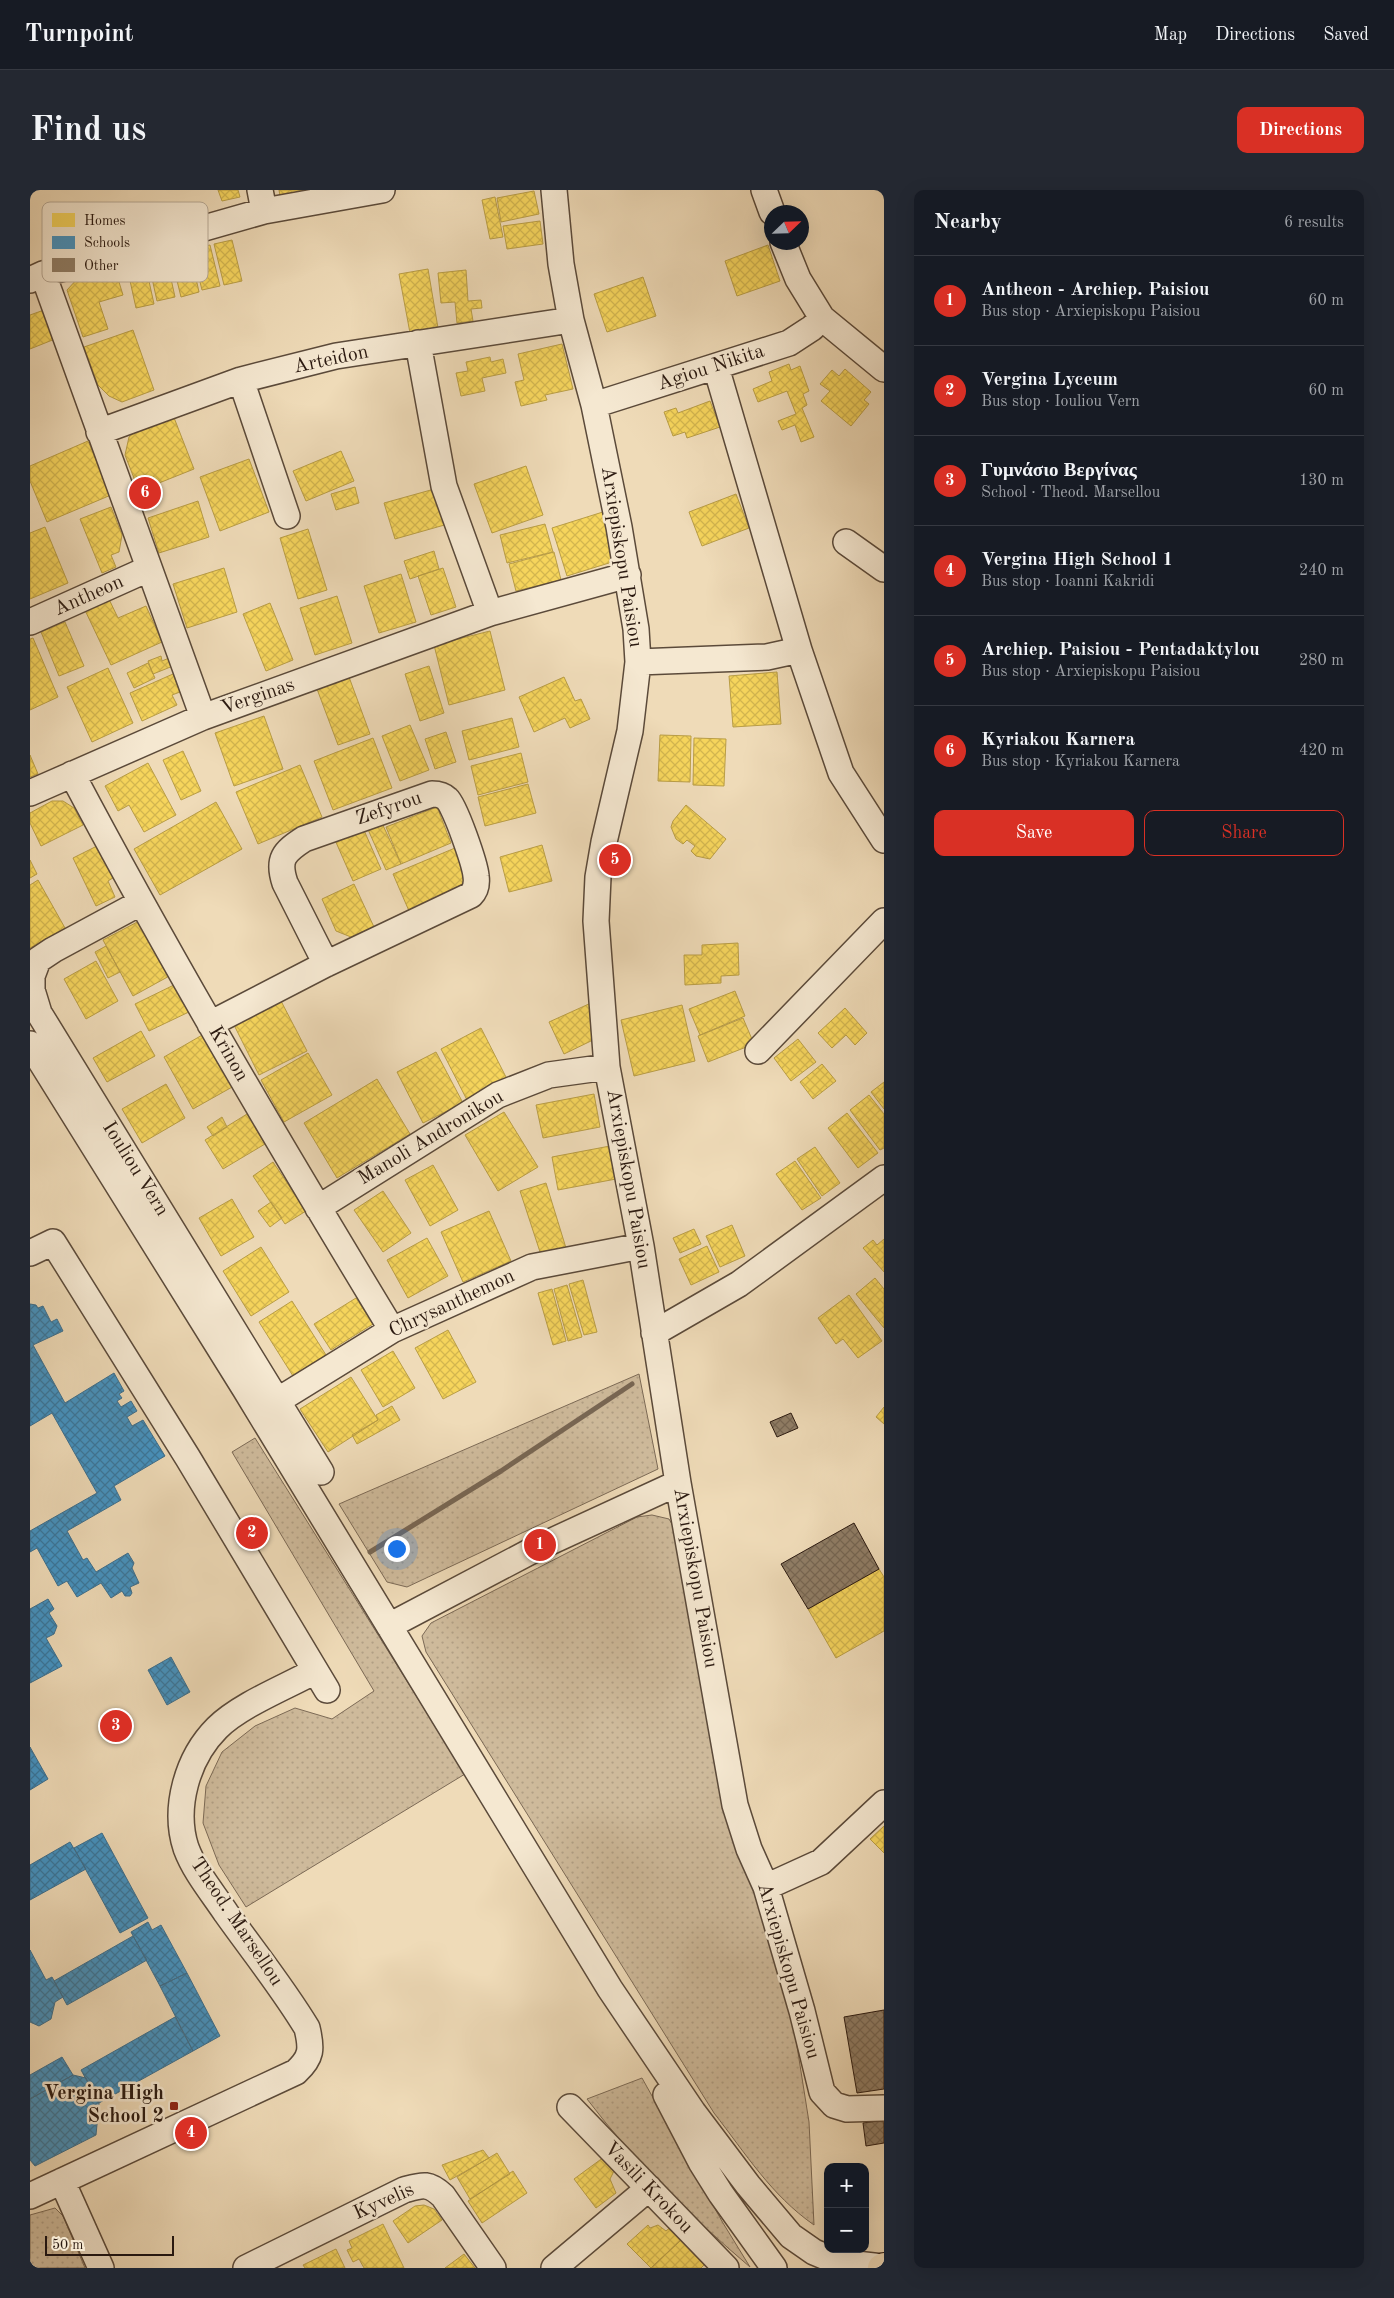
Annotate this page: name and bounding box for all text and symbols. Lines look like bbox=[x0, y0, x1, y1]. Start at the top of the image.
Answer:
text: Turnpoint bbox=[25, 23, 133, 47]
text: Map bbox=[1154, 26, 1187, 44]
text: Directions bbox=[1215, 26, 1295, 44]
text: Saved bbox=[1323, 26, 1369, 44]
button: Directions bbox=[1237, 107, 1364, 153]
text: Find us bbox=[30, 113, 146, 148]
legend bbox=[42, 202, 208, 282]
north arrow bbox=[764, 205, 809, 250]
text: Nearby bbox=[934, 212, 1002, 233]
text: Homes bbox=[84, 214, 126, 228]
text: 6 results bbox=[1284, 215, 1344, 231]
text: Schools bbox=[84, 236, 130, 250]
text: Other bbox=[84, 259, 119, 273]
text: Antheon - Archiep. Paisiou bbox=[981, 281, 1210, 300]
text: 1 bbox=[945, 293, 955, 309]
text: 60 m bbox=[1308, 293, 1344, 309]
text: Bus stop · Arxiepiskopu Paisiou bbox=[981, 304, 1200, 320]
street label: Agiou Nikita bbox=[655, 341, 767, 395]
street label: Arteidon bbox=[292, 342, 371, 378]
text: Vergina Lyceum bbox=[981, 371, 1118, 390]
text: 2 bbox=[945, 383, 955, 399]
text: 60 m bbox=[1308, 383, 1344, 399]
text: Bus stop · Iouliou Vern bbox=[981, 394, 1140, 410]
text: Γυμνάσιο Βεργίνας bbox=[981, 462, 1137, 481]
street label: Arxiepiskopu Paisiou bbox=[597, 465, 645, 649]
text: 3 bbox=[945, 473, 955, 489]
text: 130 m bbox=[1299, 473, 1344, 489]
pin: 6 bbox=[129, 474, 161, 512]
text: School · Theod. Marsellou bbox=[981, 485, 1160, 501]
text: Vergina High School 1 bbox=[981, 551, 1173, 570]
text: 4 bbox=[945, 563, 955, 579]
text: 240 m bbox=[1299, 563, 1344, 579]
street label: Antheon bbox=[51, 572, 127, 620]
text: Bus stop · Ioanni Kakridi bbox=[981, 574, 1154, 590]
text: Archiep. Paisiou - Pentadaktylou bbox=[981, 641, 1260, 660]
text: 5 bbox=[945, 653, 955, 669]
text: 280 m bbox=[1299, 653, 1344, 669]
text: Bus stop · Arxiepiskopu Paisiou bbox=[981, 664, 1200, 680]
street label: Verginas bbox=[219, 675, 297, 719]
text: Kyriakou Karnera bbox=[981, 731, 1135, 750]
text: 6 bbox=[945, 743, 955, 759]
text: 420 m bbox=[1299, 743, 1344, 759]
text: Bus stop · Kyriakou Karnera bbox=[981, 754, 1180, 770]
street label: Zefyrou bbox=[353, 788, 425, 830]
button: Save bbox=[934, 810, 1134, 856]
button: Share bbox=[1144, 810, 1344, 856]
pin: 5 bbox=[599, 841, 631, 879]
street label: Krinon bbox=[204, 1023, 252, 1085]
street label: Manoli Andronikou bbox=[355, 1087, 507, 1189]
street label: Arxiepiskopu Paisiou bbox=[602, 1087, 654, 1271]
street label: Iouliou Vern bbox=[98, 1118, 172, 1220]
street label: Chrysanthemon bbox=[386, 1266, 518, 1342]
street label: Arxiepiskopu Paisiou bbox=[669, 1486, 721, 1670]
pin: 2 bbox=[236, 1514, 268, 1552]
pin: 1 bbox=[524, 1526, 556, 1564]
your location bbox=[384, 1536, 410, 1562]
pin: 3 bbox=[100, 1707, 132, 1745]
street label: Theod. Marsellou bbox=[186, 1854, 286, 1990]
street label: Arxiepiskopu Paisiou bbox=[753, 1880, 823, 2062]
place label: Vergina High School 2 bbox=[44, 2084, 164, 2127]
marker: Vergina High School 2 bbox=[168, 2100, 180, 2112]
pin: 4 bbox=[175, 2114, 207, 2152]
street label: Vasili Krokou bbox=[600, 2138, 697, 2238]
map controls bbox=[824, 2163, 869, 2253]
button: + bbox=[824, 2163, 869, 2208]
street label: Kyvelis bbox=[351, 2180, 417, 2224]
button: − bbox=[824, 2208, 869, 2253]
scale bar bbox=[45, 2233, 174, 2256]
text: 50 m bbox=[52, 2238, 83, 2252]

